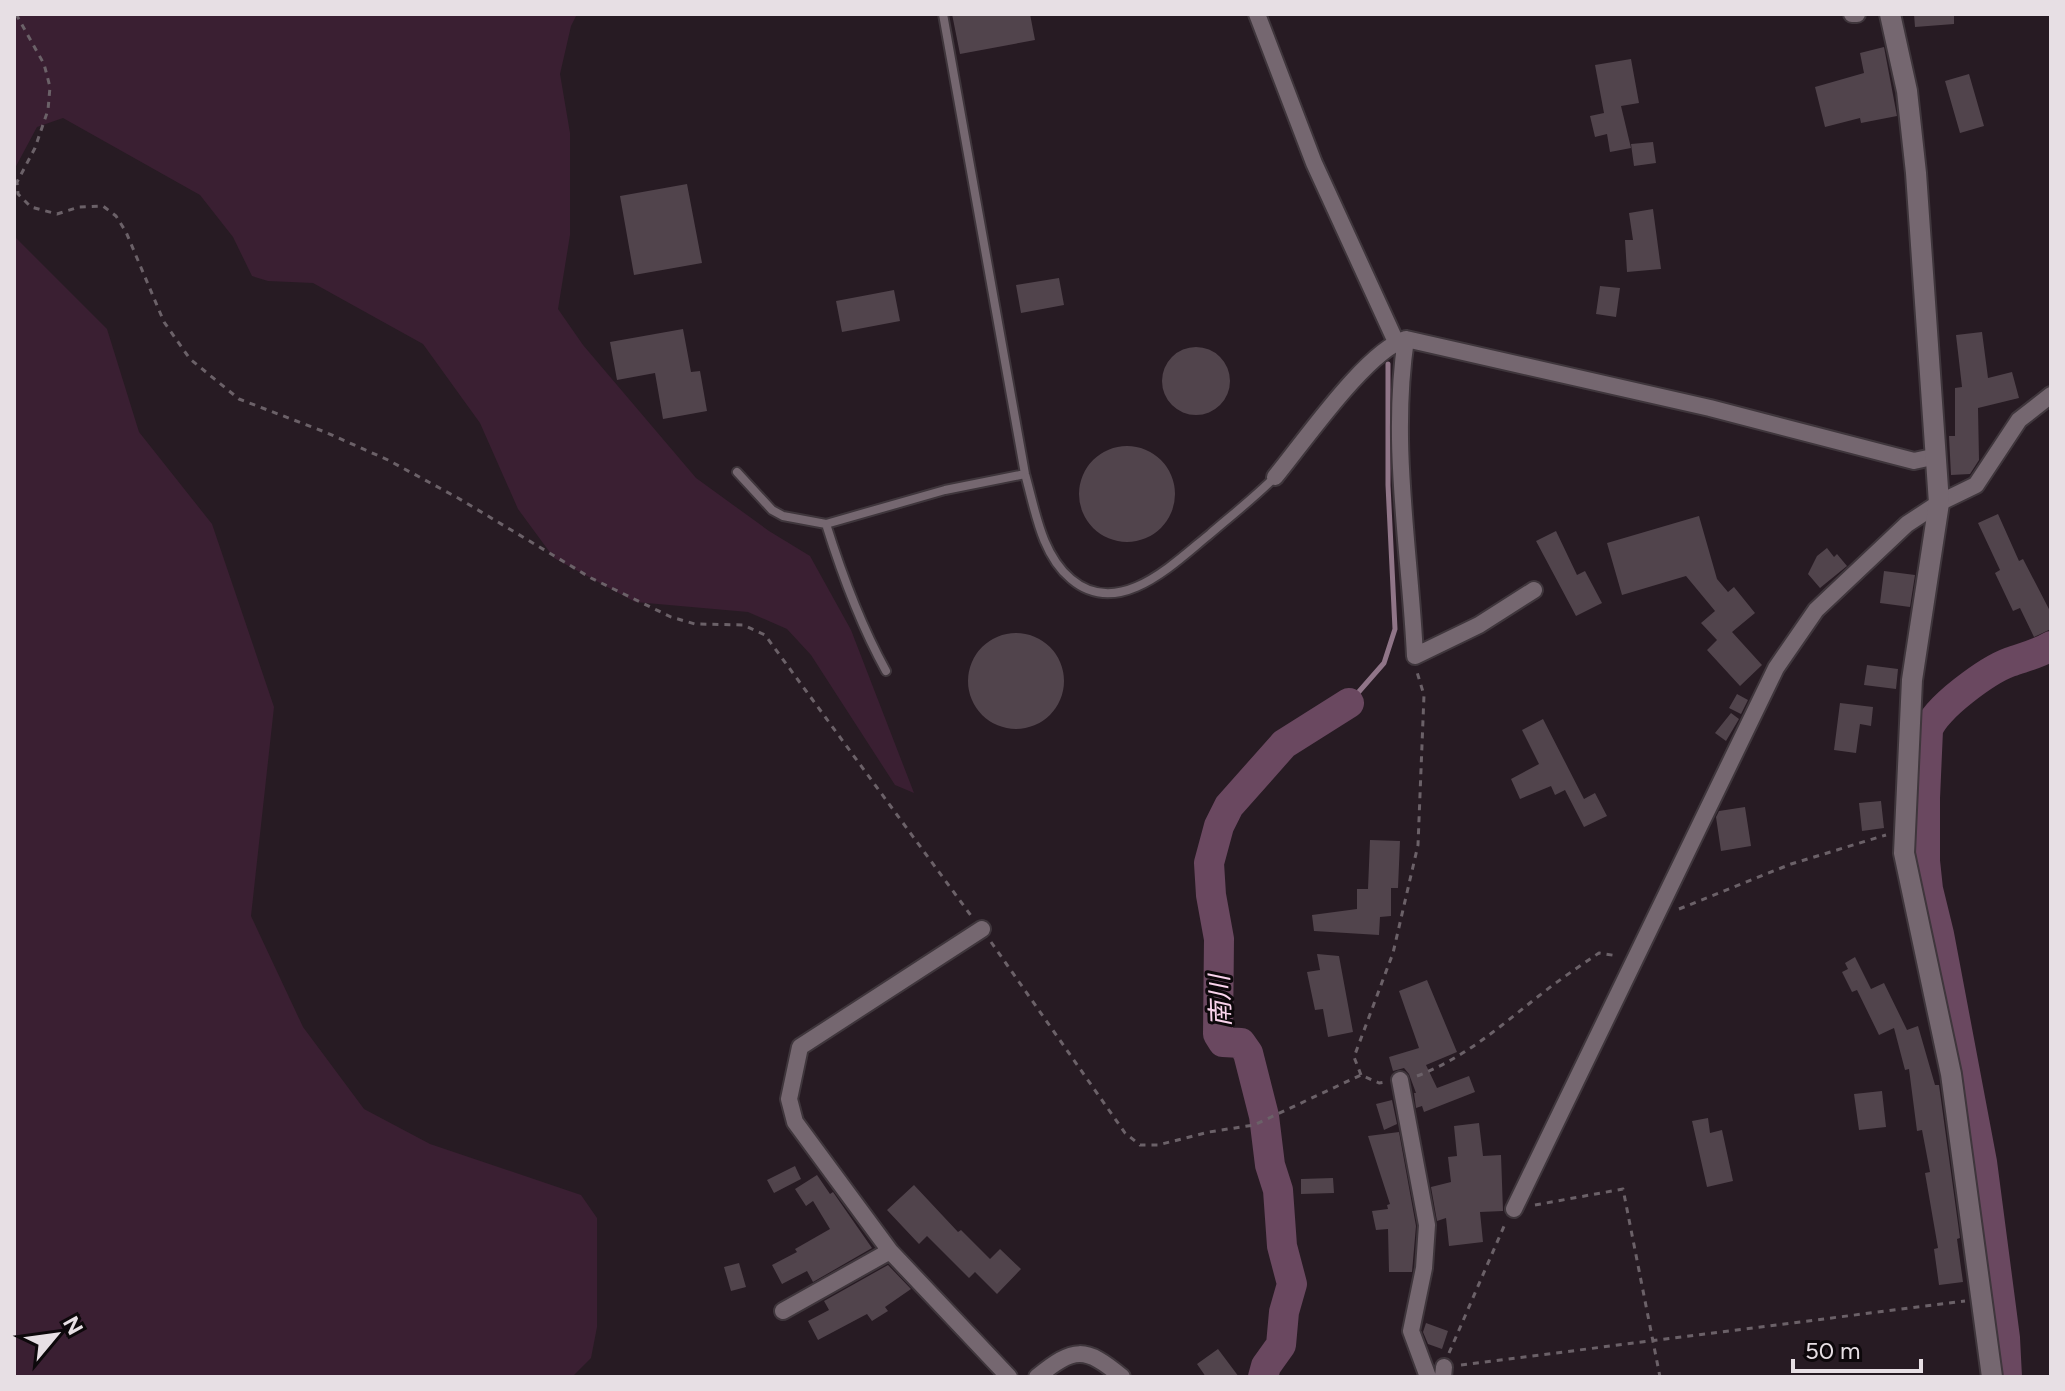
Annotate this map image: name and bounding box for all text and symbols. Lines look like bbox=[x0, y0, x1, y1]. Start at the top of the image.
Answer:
water label: 南川 bbox=[1203, 971, 1237, 1028]
north arrow bbox=[16, 1295, 96, 1375]
text: N bbox=[57, 1312, 89, 1340]
scale bar bbox=[1793, 1323, 1921, 1373]
text: 50 m bbox=[1805, 1336, 1861, 1365]

